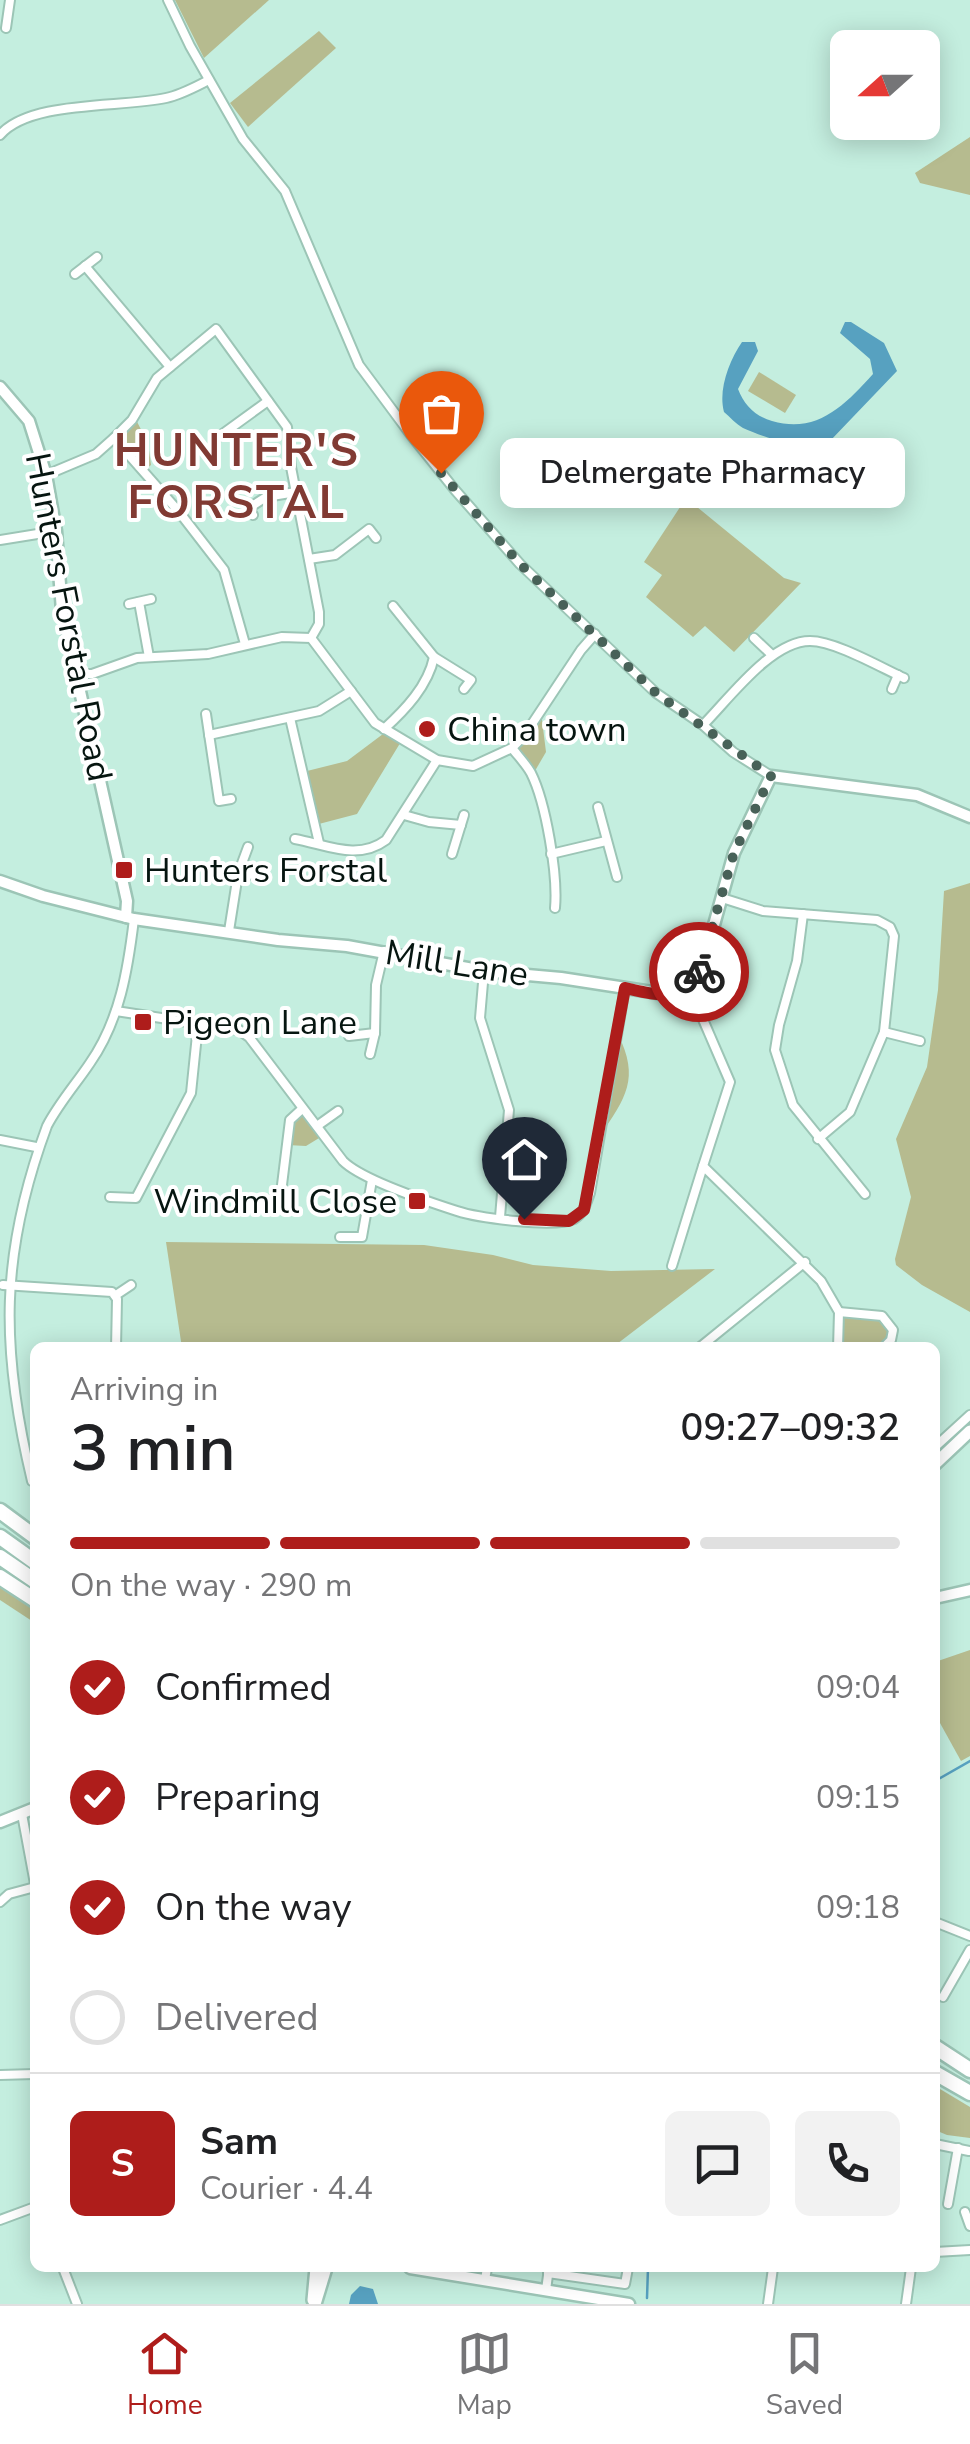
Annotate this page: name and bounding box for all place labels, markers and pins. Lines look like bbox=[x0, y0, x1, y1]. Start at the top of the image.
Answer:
pin bbox=[399, 371, 484, 474]
callout: Delmergate Pharmacy bbox=[501, 438, 906, 508]
place label: China town bbox=[447, 706, 627, 753]
marker: China town bbox=[416, 718, 438, 740]
place label: Hunters Forstal bbox=[144, 847, 388, 894]
marker: Hunters Forstal bbox=[113, 859, 135, 881]
place label: Pigeon Lane bbox=[163, 999, 357, 1046]
marker: Pigeon Lane bbox=[132, 1011, 154, 1033]
pin bbox=[482, 1117, 567, 1220]
place label: Windmill Close bbox=[154, 1178, 397, 1225]
marker: Windmill Close bbox=[406, 1190, 428, 1212]

